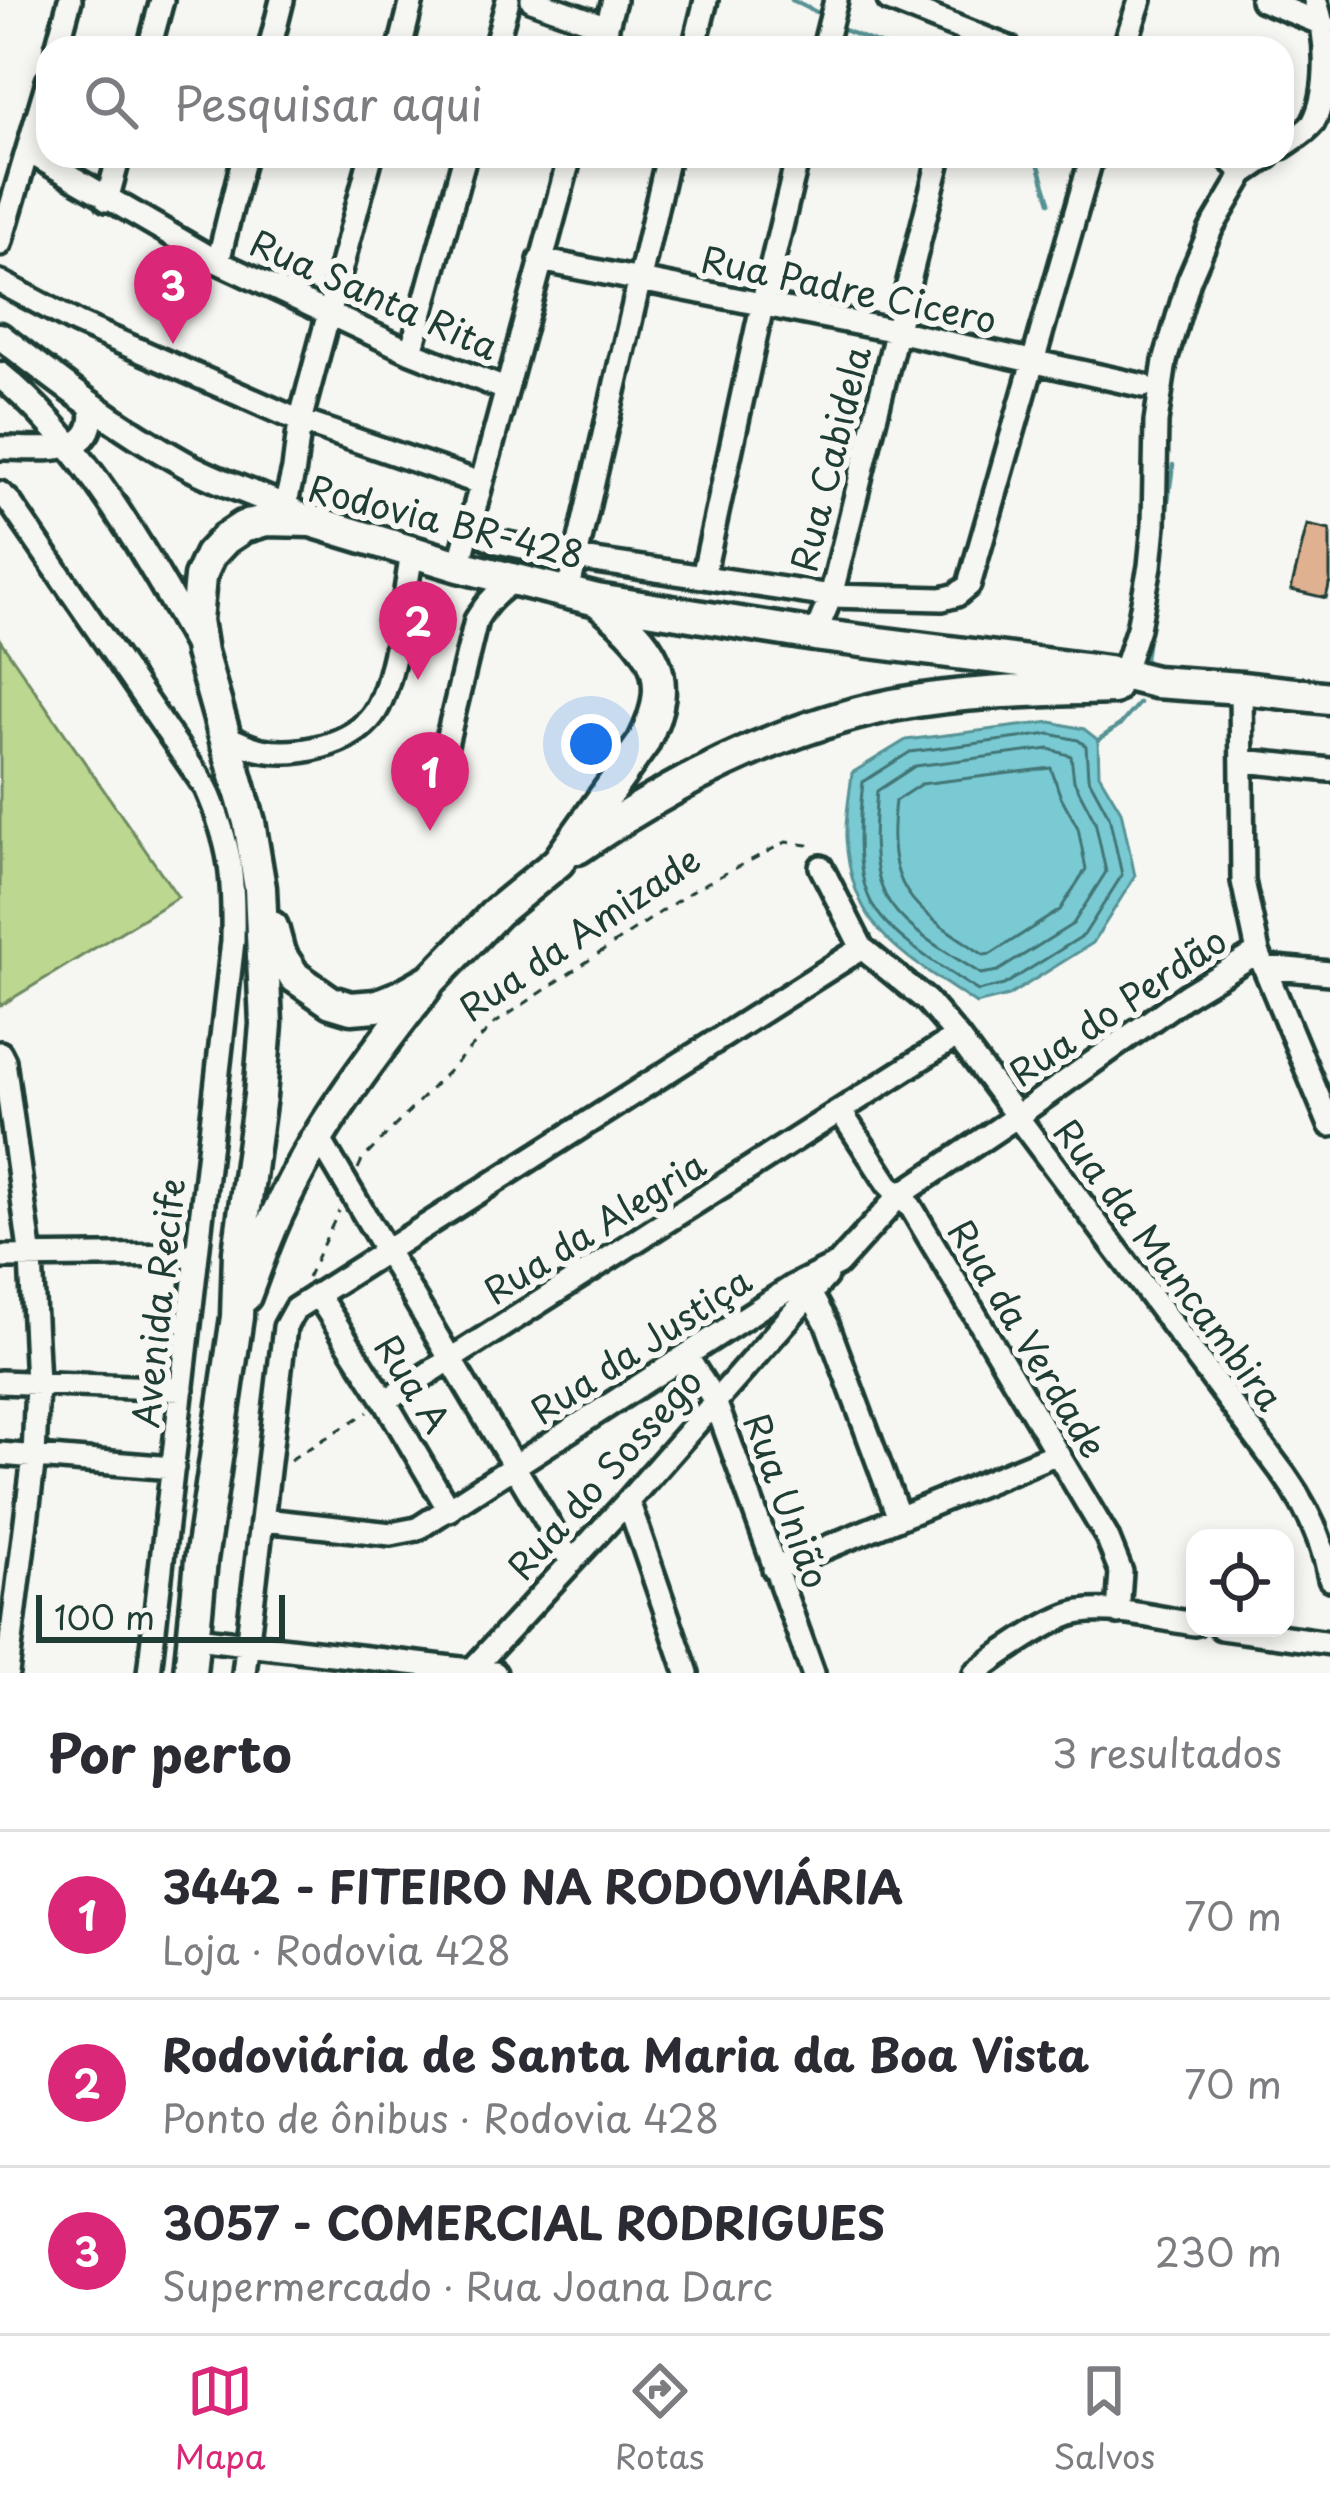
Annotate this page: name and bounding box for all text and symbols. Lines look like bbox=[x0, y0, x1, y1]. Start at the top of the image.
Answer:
search box bbox=[36, 36, 1294, 168]
text: Pesquisar aqui bbox=[174, 68, 483, 136]
icon: search bbox=[78, 69, 144, 135]
street label: Rua Santa Rita bbox=[242, 214, 508, 372]
street label: Rua Padre Cicero bbox=[697, 230, 1002, 346]
pin: 3 bbox=[134, 245, 212, 344]
street label: Rua Cabidela bbox=[775, 340, 883, 577]
street label: Rodovia BR-428 bbox=[303, 460, 590, 580]
pin: 2 bbox=[379, 581, 457, 680]
your location bbox=[561, 714, 621, 774]
pin: 1 bbox=[391, 732, 469, 831]
street label: Rua da Amizade bbox=[447, 832, 710, 1033]
street label: Rua do Perdão bbox=[997, 912, 1236, 1098]
street label: Rua da Mancambira bbox=[1042, 1107, 1298, 1421]
street label: Rua da Alegria bbox=[472, 1136, 715, 1316]
street label: Avenida Recife bbox=[117, 1175, 197, 1430]
street label: Rua da Verdade bbox=[936, 1208, 1121, 1468]
street label: Rua da Justiça bbox=[519, 1252, 761, 1436]
street label: Rua A bbox=[362, 1323, 465, 1443]
street label: Rua do Sossego bbox=[493, 1355, 714, 1591]
street label: Rua União bbox=[731, 1405, 844, 1595]
map controls bbox=[1186, 1529, 1294, 1637]
button: locate bbox=[1186, 1529, 1294, 1637]
scale bar bbox=[36, 1589, 285, 1642]
text: 100 m bbox=[54, 1591, 155, 1641]
text: Por perto bbox=[48, 1713, 292, 1790]
text: 3 resultados bbox=[1052, 1722, 1282, 1781]
text: 3442 - FITEIRO NA RODOVIÁRIA bbox=[162, 1851, 904, 1919]
text: 1 bbox=[78, 1885, 96, 1944]
text: 70 m bbox=[1184, 1885, 1282, 1944]
text: Loja · Rodovia 428 bbox=[162, 1919, 511, 1978]
text: Rodoviária de Santa Maria da Boa Vista bbox=[162, 2019, 1089, 2087]
text: 2 bbox=[73, 2053, 101, 2112]
text: 70 m bbox=[1184, 2053, 1282, 2112]
text: Ponto de ônibus · Rodovia 428 bbox=[162, 2087, 719, 2146]
text: 3057 - COMERCIAL RODRIGUES bbox=[162, 2187, 886, 2255]
text: 3 bbox=[74, 2221, 100, 2280]
text: 230 m bbox=[1155, 2221, 1282, 2280]
text: Supermercado · Rua Joana Darc bbox=[162, 2255, 773, 2314]
tab: Mapa bbox=[175, 2358, 265, 2480]
tab: Rotas bbox=[615, 2358, 704, 2480]
tab: Salvos bbox=[1054, 2358, 1155, 2480]

